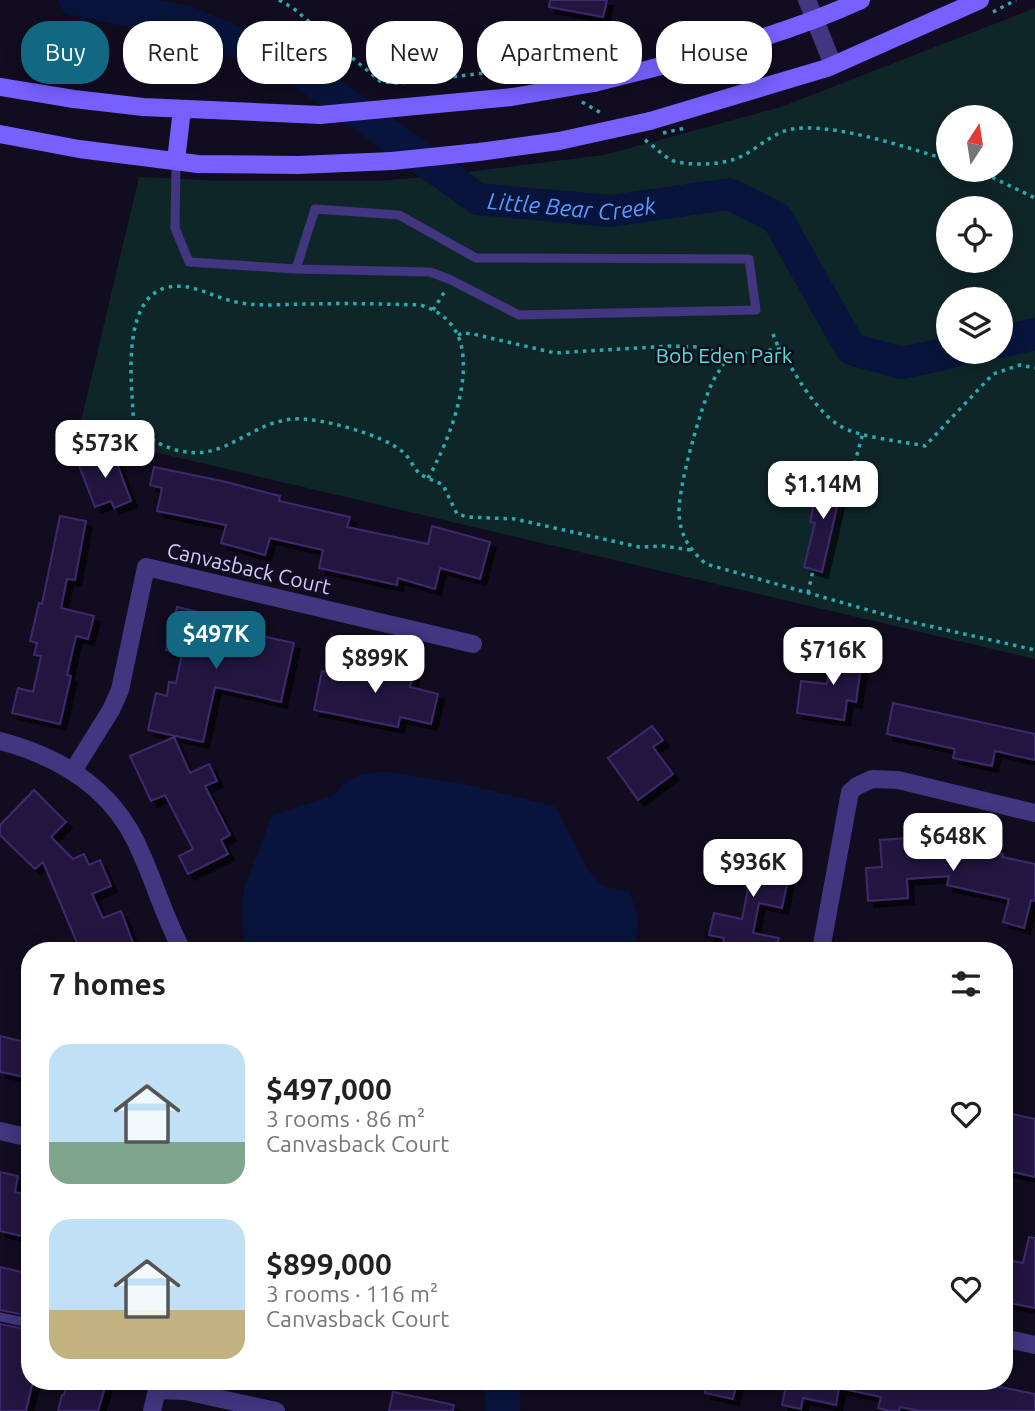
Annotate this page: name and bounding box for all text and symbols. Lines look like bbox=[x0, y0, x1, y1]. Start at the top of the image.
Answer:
chip: Buy bbox=[21, 21, 109, 84]
chip: Rent bbox=[123, 21, 223, 84]
chip: Filters bbox=[237, 21, 352, 84]
chip: New bbox=[366, 21, 463, 84]
chip: Apartment bbox=[477, 21, 642, 84]
chip: House bbox=[656, 21, 772, 84]
north arrow bbox=[936, 105, 1013, 182]
map controls bbox=[936, 105, 1013, 364]
water label: Little Bear Creek bbox=[487, 187, 658, 224]
button: locate bbox=[936, 196, 1013, 273]
button: layers bbox=[936, 287, 1013, 364]
park label: Bob Eden Park bbox=[656, 343, 793, 367]
pin: $573K bbox=[56, 420, 154, 480]
text: $573K bbox=[71, 430, 139, 455]
pin: $1.14M bbox=[766, 462, 880, 521]
text: $1.14M bbox=[784, 471, 862, 496]
street label: Canvasback Court bbox=[165, 537, 333, 599]
pin: $497K bbox=[167, 612, 265, 671]
text: $497K bbox=[182, 621, 250, 646]
pin: $716K bbox=[784, 628, 882, 687]
pin: $899K bbox=[326, 636, 424, 695]
text: $716K bbox=[799, 637, 867, 662]
text: $899K bbox=[341, 645, 409, 670]
pin: $648K bbox=[904, 814, 1002, 873]
text: $648K bbox=[919, 823, 987, 848]
pin: $936K bbox=[704, 839, 802, 899]
text: $936K bbox=[719, 849, 787, 874]
icon: filters bbox=[947, 965, 985, 1003]
text: 7 homes bbox=[49, 967, 166, 1001]
icon: home bbox=[105, 1072, 189, 1156]
text: $497,000 bbox=[266, 1072, 392, 1106]
icon: heart bbox=[947, 1095, 985, 1133]
text: 3 rooms · 86 m² bbox=[266, 1106, 425, 1131]
text: Canvasback Court bbox=[266, 1131, 449, 1156]
icon: home bbox=[105, 1247, 189, 1331]
text: $899,000 bbox=[266, 1247, 392, 1281]
icon: heart bbox=[947, 1270, 985, 1308]
text: 3 rooms · 116 m² bbox=[266, 1281, 438, 1306]
text: Canvasback Court bbox=[266, 1306, 449, 1331]

